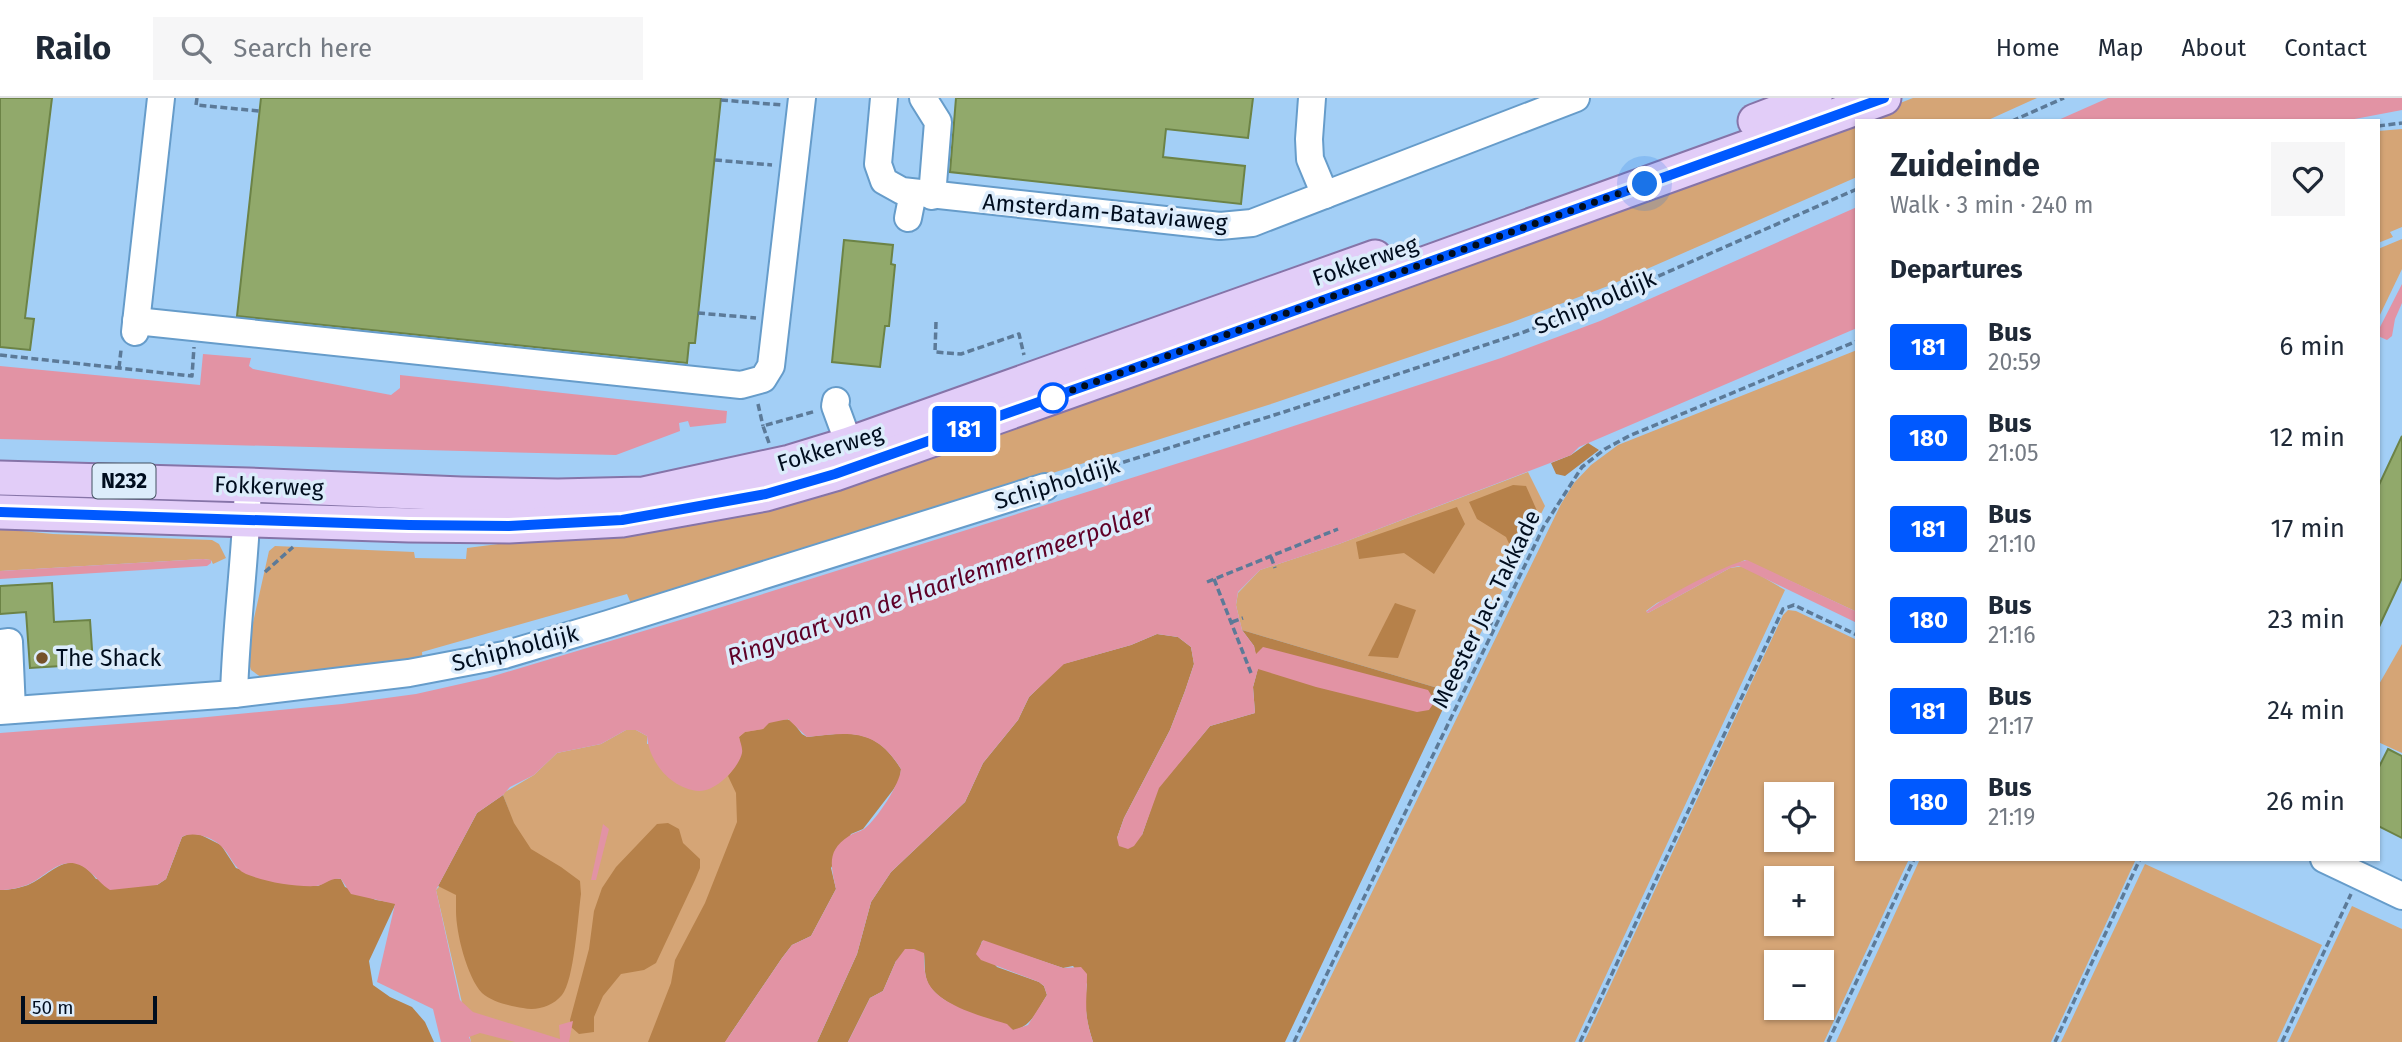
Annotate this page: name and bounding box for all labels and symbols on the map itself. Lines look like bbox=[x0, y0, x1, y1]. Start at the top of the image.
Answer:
your location bbox=[1627, 166, 1662, 201]
street label: Amsterdam-Bataviaweg bbox=[981, 187, 1229, 237]
street label: Fokkerweg bbox=[1309, 230, 1421, 292]
street label: Schipholdijk bbox=[1530, 264, 1660, 340]
unlabelled marker bbox=[1038, 383, 1068, 413]
line badge: 181 bbox=[924, 406, 1004, 452]
street label: Fokkerweg bbox=[773, 419, 887, 477]
street label: Schipholdijk bbox=[991, 451, 1123, 515]
road number: N232 bbox=[92, 464, 156, 498]
street label: Fokkerweg bbox=[214, 470, 324, 502]
water label: Ringvaart van de Haarlemmermeerpolder bbox=[724, 499, 1157, 671]
street label: Meester Jac. Takkade bbox=[1426, 505, 1546, 713]
street label: Schipholdijk bbox=[449, 619, 581, 677]
place label: The Shack bbox=[56, 644, 162, 672]
marker: The Shack bbox=[34, 650, 50, 666]
scale bar bbox=[21, 993, 158, 1025]

